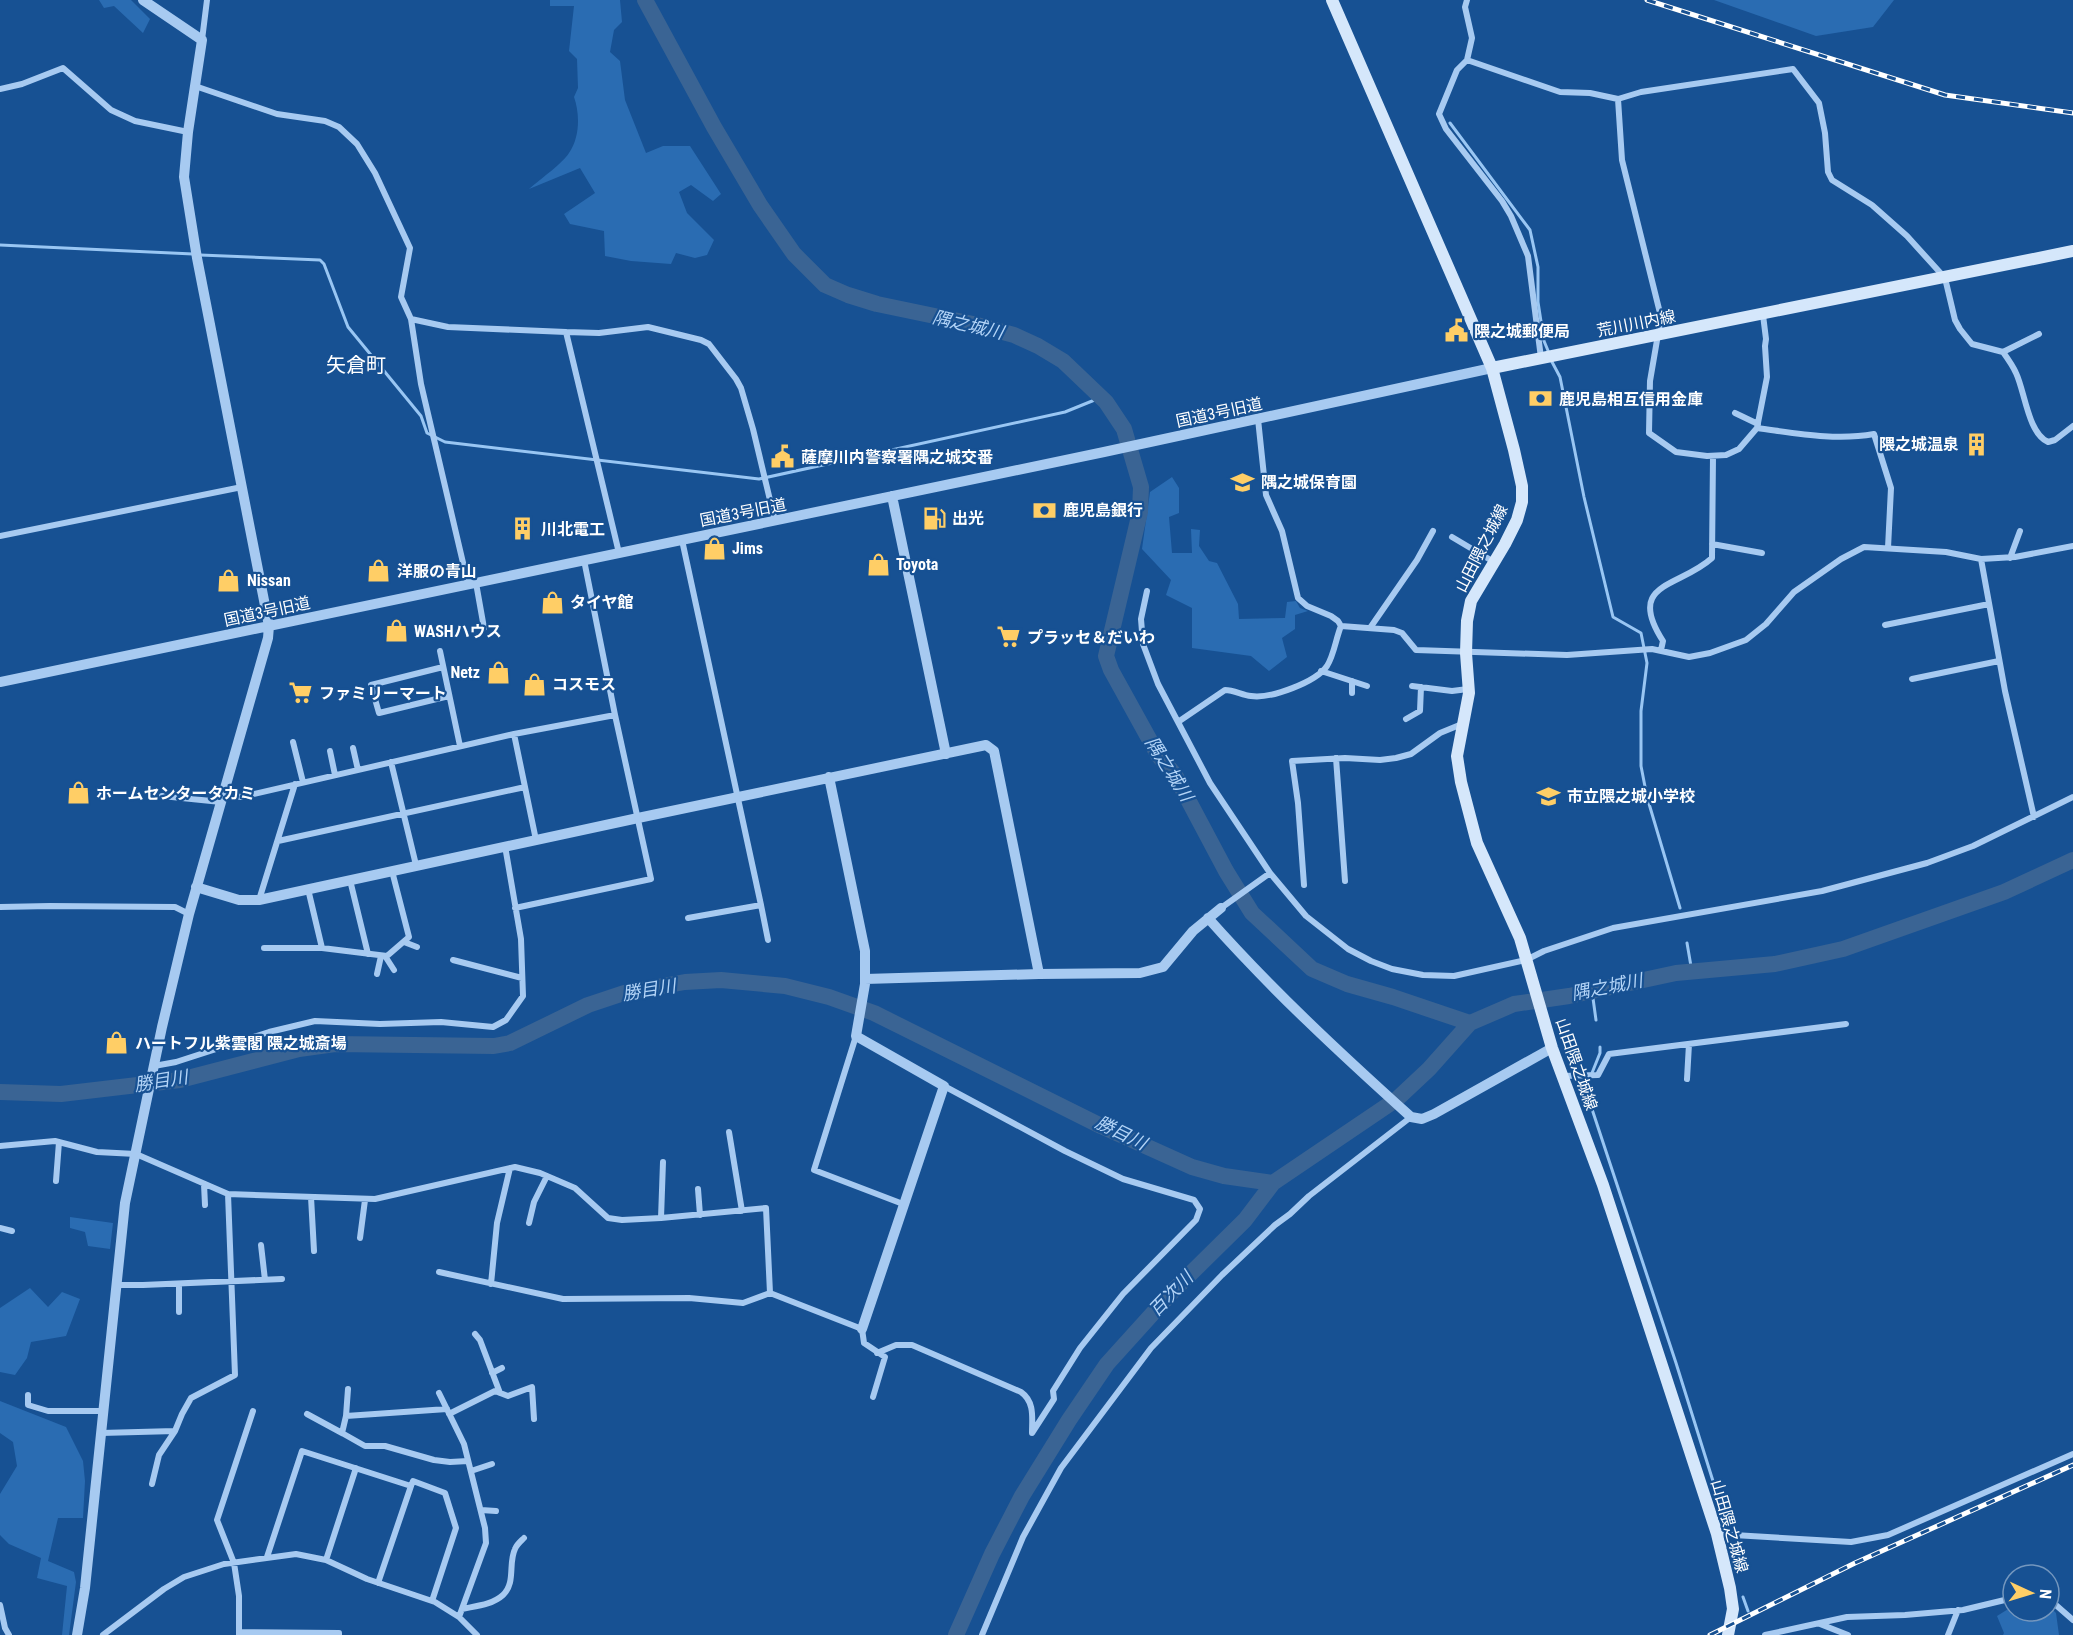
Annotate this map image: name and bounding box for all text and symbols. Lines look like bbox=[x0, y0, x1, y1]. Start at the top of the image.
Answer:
water label: 隅之城川 bbox=[931, 306, 1008, 343]
street label: 荒川川内線 bbox=[1595, 307, 1677, 340]
public building icon: 隈之城郵便局 bbox=[1443, 318, 1469, 344]
place label: 隈之城郵便局 bbox=[1474, 322, 1570, 341]
district label: 矢倉町 bbox=[326, 353, 386, 377]
bank icon: 鹿児島相互信用金庫 bbox=[1528, 386, 1554, 412]
place label: 鹿児島相互信用金庫 bbox=[1559, 390, 1703, 409]
street label: 国道3号旧道 bbox=[1174, 394, 1264, 431]
building icon: 隈之城温泉 bbox=[1964, 431, 1990, 457]
place label: 隈之城温泉 bbox=[1879, 435, 1959, 454]
public building icon: 薩摩川内警察署隅之城交番 bbox=[770, 444, 796, 470]
place label: 薩摩川内警察署隅之城交番 bbox=[801, 448, 993, 467]
school or university icon: 隅之城保育園 bbox=[1230, 469, 1256, 495]
place label: 隅之城保育園 bbox=[1261, 473, 1357, 492]
street label: 国道3号旧道 bbox=[698, 495, 788, 530]
bank icon: 鹿児島銀行 bbox=[1032, 497, 1058, 523]
place label: 鹿児島銀行 bbox=[1063, 501, 1143, 520]
street label: 山田隈之城線 bbox=[1451, 501, 1512, 595]
fuel station icon: 出光 bbox=[921, 505, 947, 531]
place label: 出光 bbox=[952, 509, 984, 528]
building icon: 川北電工 bbox=[510, 516, 536, 542]
place label: 川北電工 bbox=[541, 520, 605, 539]
shop icon: Jims bbox=[701, 535, 727, 561]
place label: Jims bbox=[732, 539, 763, 558]
shop icon: Toyota bbox=[865, 551, 891, 577]
place label: Toyota bbox=[896, 555, 939, 574]
shop icon: 洋服の青山 bbox=[366, 558, 392, 584]
place label: 洋服の青山 bbox=[397, 562, 477, 581]
shop icon: Nissan bbox=[216, 567, 242, 593]
place label: Nissan bbox=[247, 571, 291, 590]
shop icon: タイヤ館 bbox=[539, 589, 565, 615]
street label: 国道3号旧道 bbox=[222, 593, 312, 630]
place label: タイヤ館 bbox=[570, 593, 634, 612]
shop icon: WASHハウス bbox=[383, 618, 409, 644]
place label: WASHハウス bbox=[414, 622, 502, 641]
supermarket icon: プラッセ＆だいわ bbox=[996, 624, 1022, 650]
place label: プラッセ＆だいわ bbox=[1027, 628, 1155, 647]
shop icon: Netz bbox=[485, 659, 511, 685]
place label: Netz bbox=[450, 663, 480, 682]
shop icon: コスモス bbox=[521, 671, 547, 697]
place label: コスモス bbox=[552, 675, 616, 694]
supermarket icon: ファミリーマート bbox=[288, 680, 314, 706]
place label: ファミリーマート bbox=[319, 684, 447, 703]
water label: 隅之城川 bbox=[1141, 733, 1198, 807]
shop icon: ホームセンタータカミ bbox=[65, 780, 91, 806]
school or university icon: 市立隈之城小学校 bbox=[1536, 783, 1562, 809]
place label: ホームセンタータカミ bbox=[96, 784, 256, 803]
place label: 市立隈之城小学校 bbox=[1567, 787, 1695, 806]
water label: 隅之城川 bbox=[1570, 969, 1646, 1004]
water label: 勝目川 bbox=[621, 975, 679, 1004]
street label: 山田隈之城線 bbox=[1552, 1016, 1601, 1113]
shop icon: ハートフル紫雲閣 隈之城斎場 bbox=[104, 1030, 130, 1056]
place label: ハートフル紫雲閣 隈之城斎場 bbox=[135, 1034, 347, 1053]
water label: 勝目川 bbox=[133, 1066, 191, 1095]
water label: 勝目川 bbox=[1092, 1111, 1152, 1155]
water label: 百次川 bbox=[1144, 1265, 1198, 1320]
street label: 山田隈之城線 bbox=[1707, 1477, 1752, 1575]
north arrow bbox=[2001, 1563, 2061, 1623]
text: N bbox=[2036, 1588, 2055, 1600]

